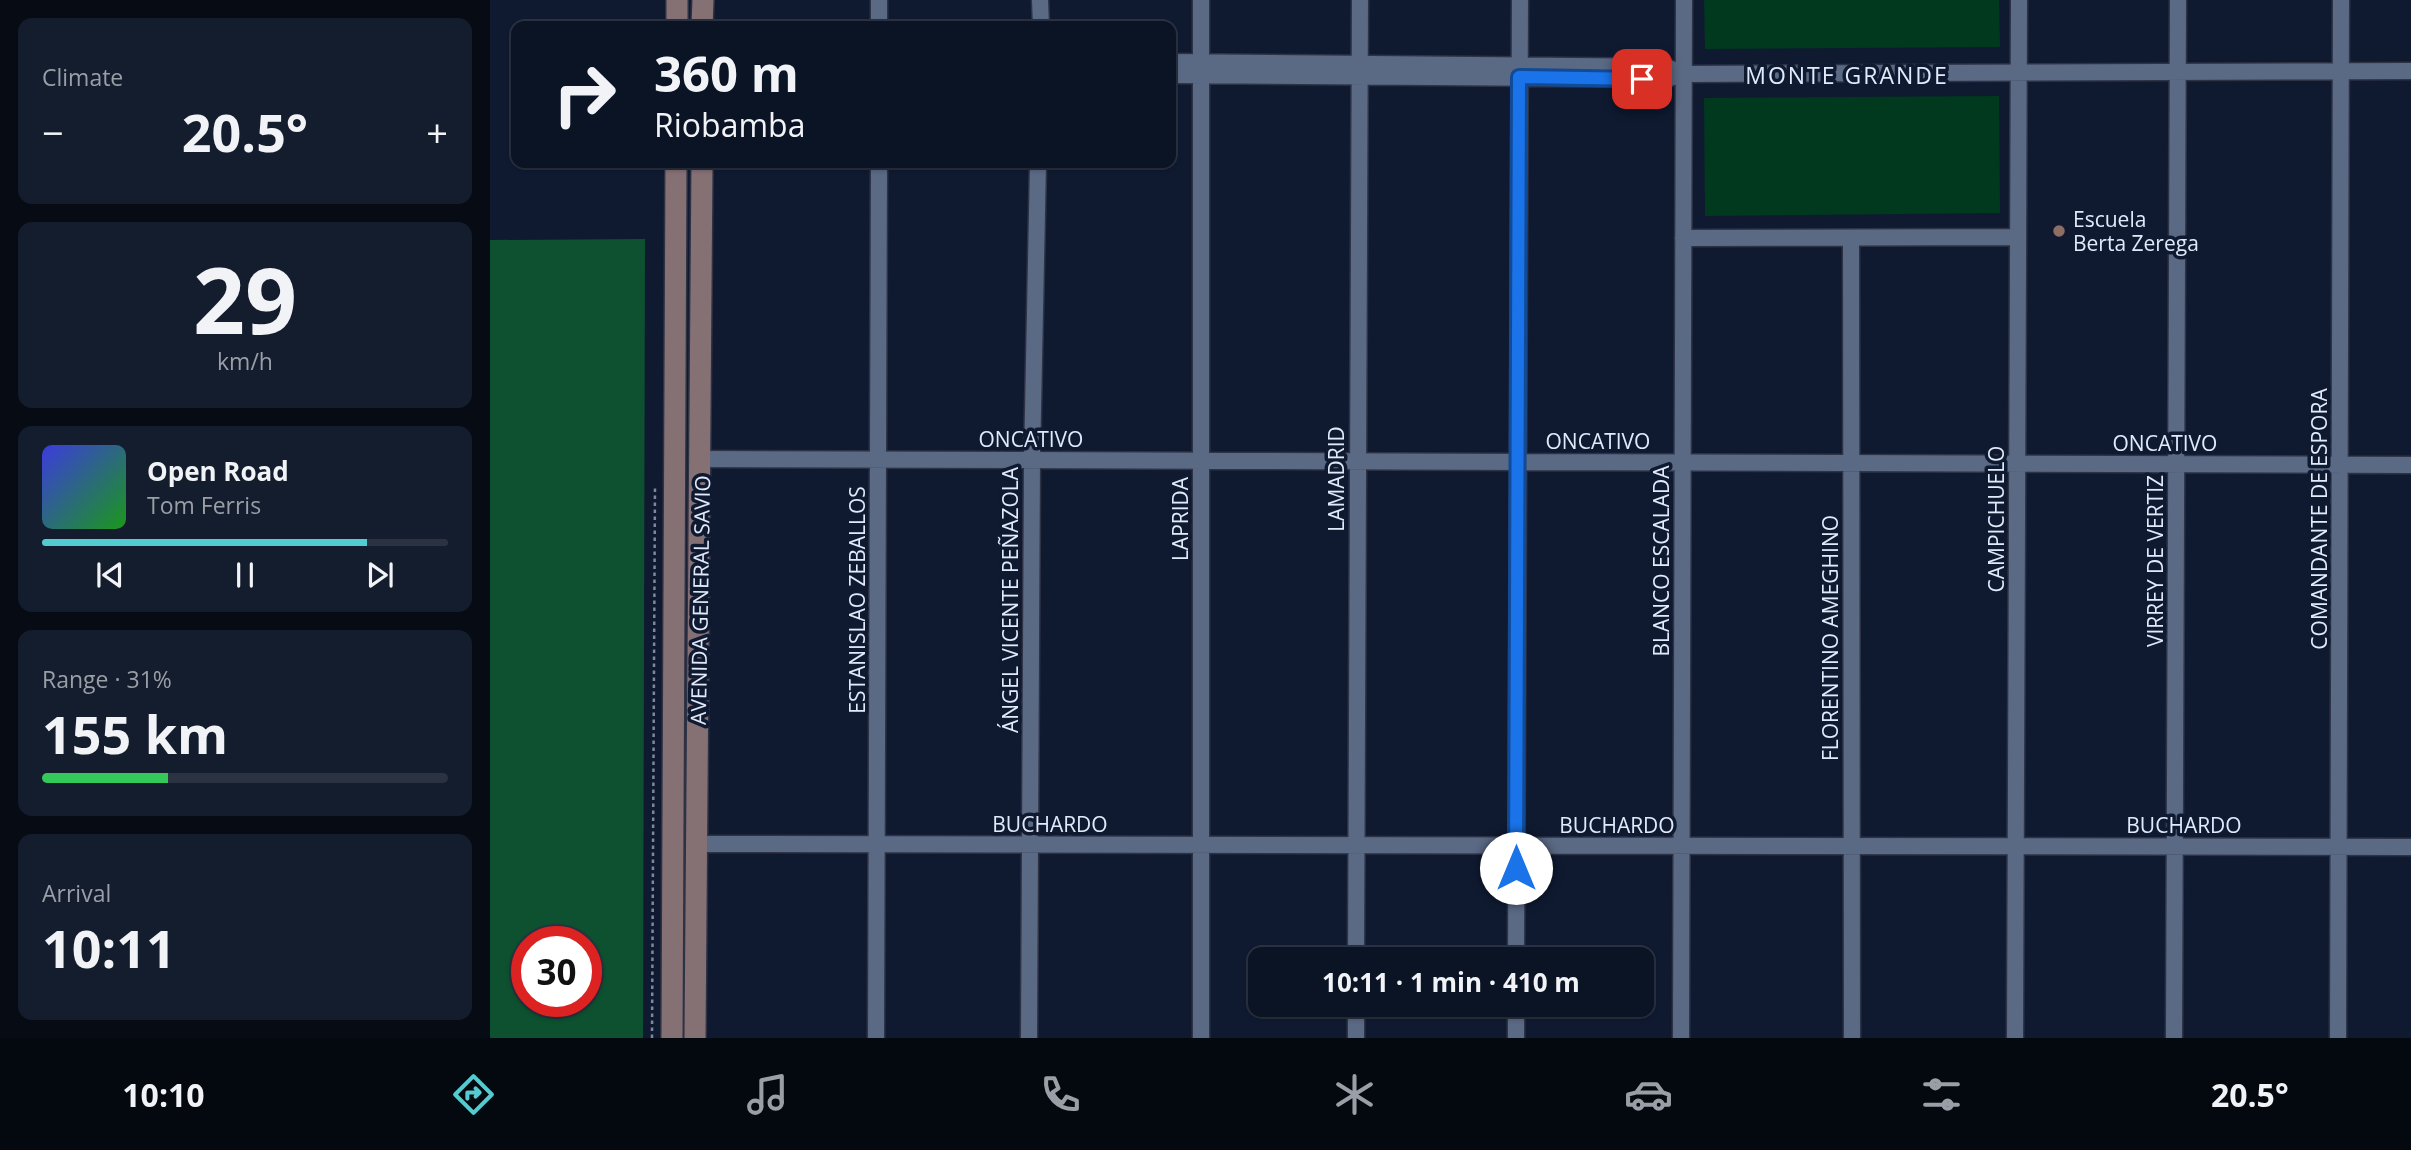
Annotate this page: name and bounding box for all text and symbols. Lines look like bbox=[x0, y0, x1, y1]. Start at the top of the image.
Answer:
text: 360 m bbox=[654, 40, 799, 106]
icon: right bbox=[539, 49, 630, 140]
pin bbox=[1612, 49, 1672, 109]
district label: MONTE GRANDE bbox=[1745, 59, 1949, 91]
icon: arrive bbox=[1623, 60, 1661, 98]
text: Climate bbox=[42, 61, 123, 93]
text: 20.5° bbox=[182, 96, 308, 167]
text: Riobamba bbox=[654, 103, 805, 146]
text: − bbox=[42, 106, 64, 158]
text: + bbox=[426, 106, 448, 158]
place label: Escuela Berta Zerega bbox=[2073, 205, 2199, 257]
marker: Escuela Berta Zerega bbox=[2051, 223, 2067, 239]
text: 29 bbox=[193, 237, 297, 361]
text: km/h bbox=[217, 345, 273, 377]
street label: COMANDANTE DE ESPORA bbox=[2305, 388, 2333, 650]
street label: ONCATIVO bbox=[979, 425, 1083, 453]
street label: LAMADRID bbox=[1322, 426, 1350, 532]
street label: ONCATIVO bbox=[1546, 427, 1650, 455]
street label: ONCATIVO bbox=[2113, 429, 2217, 457]
street label: CAMPICHUELO bbox=[1982, 446, 2010, 592]
text: Open Road bbox=[147, 453, 289, 489]
street label: BLANCO ESCALADA bbox=[1647, 465, 1675, 657]
street label: ÁNGEL VICENTE PEÑAZOLA bbox=[996, 466, 1024, 733]
street label: AVENIDA GENERAL SAVIO bbox=[684, 475, 716, 725]
street label: VIRREY DE VERTIZ bbox=[2141, 475, 2169, 647]
street label: LAPRIDA bbox=[1166, 476, 1194, 561]
street label: ESTANISLAO ZEBALLOS bbox=[843, 486, 871, 714]
text: Tom Ferris bbox=[147, 489, 261, 521]
street label: FLORENTINO AMEGHINO bbox=[1816, 515, 1844, 761]
icon: previous bbox=[91, 556, 129, 594]
icon: pause bbox=[226, 556, 264, 594]
icon: next bbox=[361, 556, 399, 594]
text: Range · 31% bbox=[42, 663, 172, 695]
text: 155 km bbox=[42, 698, 228, 769]
street label: BUCHARDO bbox=[992, 810, 1108, 838]
street label: BUCHARDO bbox=[1559, 811, 1675, 839]
street label: BUCHARDO bbox=[2126, 811, 2242, 839]
position arrow bbox=[1479, 831, 1553, 905]
text: Arrival bbox=[42, 877, 111, 909]
text: 10:11 bbox=[42, 912, 176, 983]
speed limit sign: 30 bbox=[511, 926, 602, 1017]
text: 10:11 · 1 min · 410 m bbox=[1322, 964, 1580, 1000]
icon: directions bbox=[449, 1070, 498, 1119]
icon: music bbox=[743, 1070, 792, 1119]
icon: phone bbox=[1036, 1070, 1085, 1119]
icon: climate bbox=[1330, 1070, 1379, 1119]
icon: car bbox=[1624, 1070, 1673, 1119]
icon: filters bbox=[1917, 1070, 1966, 1119]
text: 10:10 bbox=[122, 1073, 205, 1116]
text: 20.5° bbox=[2211, 1073, 2289, 1116]

